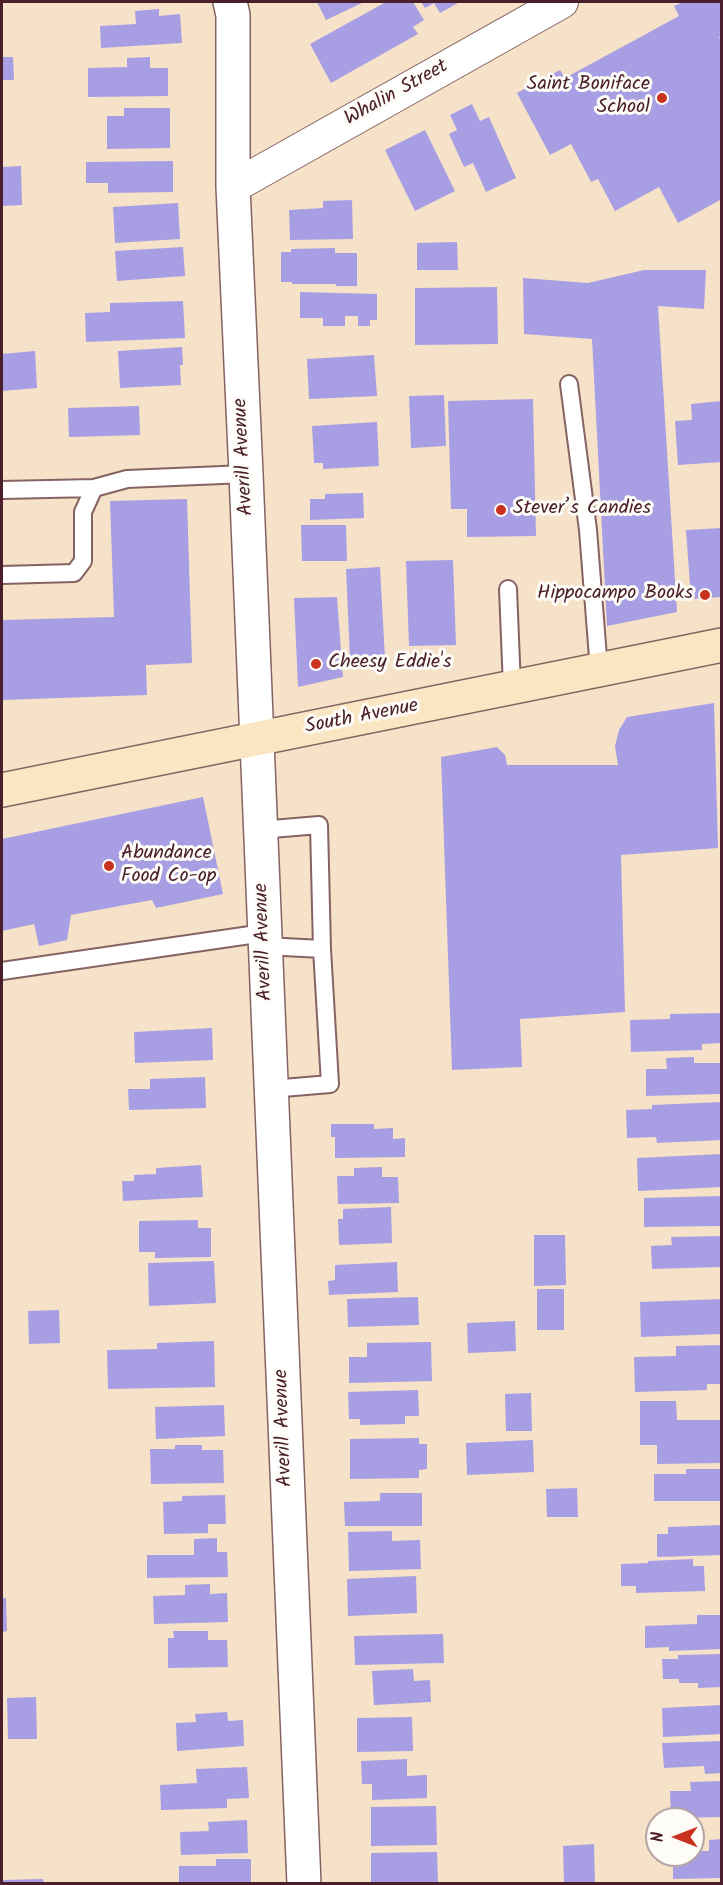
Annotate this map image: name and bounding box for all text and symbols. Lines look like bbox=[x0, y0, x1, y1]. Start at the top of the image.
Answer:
street label: Whalin Street bbox=[341, 56, 453, 132]
place label: Saint Boniface School bbox=[527, 74, 650, 121]
marker: Saint Boniface School bbox=[655, 91, 669, 105]
street label: Averill Avenue bbox=[230, 398, 260, 516]
place label: Stever’s Candies bbox=[513, 498, 651, 522]
marker: Stever’s Candies bbox=[494, 503, 508, 517]
place label: Hippocampo Books bbox=[537, 583, 693, 607]
marker: Hippocampo Books bbox=[698, 588, 712, 602]
place label: Cheesy Eddie's bbox=[328, 652, 451, 676]
marker: Cheesy Eddie's bbox=[309, 657, 323, 671]
street label: South Avenue bbox=[303, 695, 421, 741]
place label: Abundance Food Co-op bbox=[121, 843, 216, 890]
marker: Abundance Food Co-op bbox=[102, 859, 116, 873]
street label: Averill Avenue bbox=[251, 883, 279, 1001]
street label: Averill Avenue bbox=[271, 1369, 299, 1487]
north arrow bbox=[645, 1807, 705, 1867]
text: N bbox=[646, 1832, 671, 1842]

